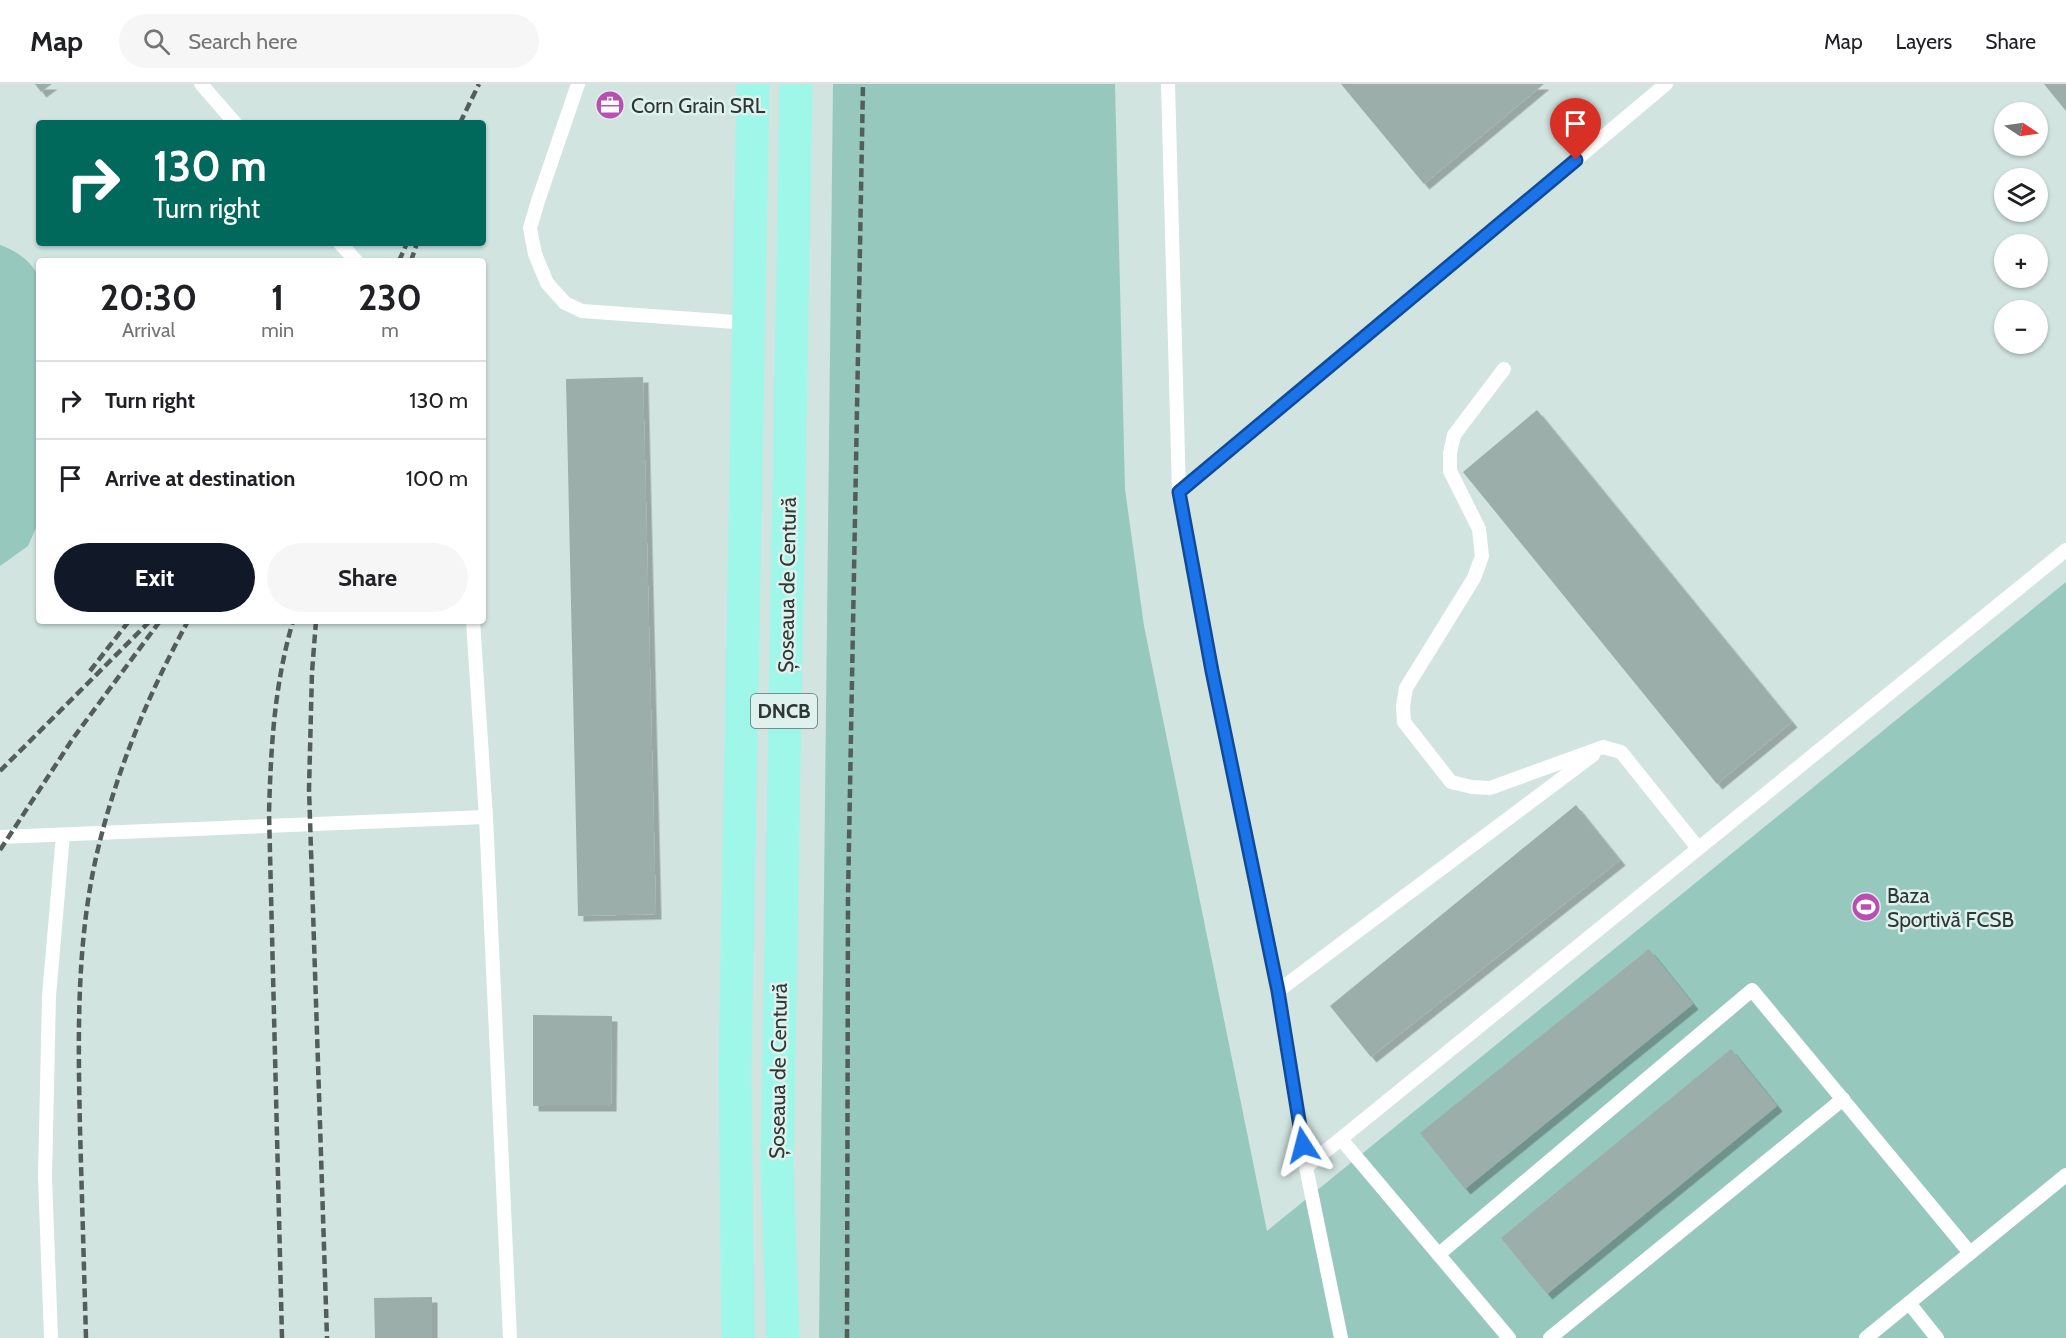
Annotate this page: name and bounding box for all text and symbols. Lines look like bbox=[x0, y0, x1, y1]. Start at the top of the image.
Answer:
search box bbox=[119, 14, 539, 68]
text: Map bbox=[30, 24, 83, 58]
icon: search bbox=[140, 25, 173, 58]
text: Search here bbox=[188, 28, 297, 55]
text: Map bbox=[1824, 29, 1863, 54]
text: Layers bbox=[1896, 29, 1952, 54]
text: Share bbox=[1985, 29, 2036, 54]
office icon: Corn Grain SRL bbox=[594, 89, 626, 121]
place label: Corn Grain SRL bbox=[631, 93, 766, 118]
pin bbox=[1550, 98, 1601, 160]
north arrow bbox=[1994, 102, 2048, 156]
map controls bbox=[1994, 102, 2048, 354]
icon: arrive bbox=[1559, 107, 1592, 140]
text: 130 m bbox=[153, 140, 267, 192]
icon: right bbox=[54, 144, 132, 222]
button: layers bbox=[1994, 168, 2048, 222]
text: Turn right bbox=[153, 192, 260, 225]
button: + bbox=[1994, 234, 2048, 288]
text: 20:30 bbox=[100, 275, 197, 319]
text: 1 bbox=[271, 275, 284, 319]
text: 230 bbox=[358, 275, 422, 319]
button: − bbox=[1994, 300, 2048, 354]
text: Arrival bbox=[122, 318, 175, 342]
text: min bbox=[261, 318, 294, 342]
text: m bbox=[381, 318, 399, 342]
icon: right bbox=[54, 384, 87, 417]
text: Turn right bbox=[105, 387, 195, 414]
text: 130 m bbox=[409, 387, 468, 414]
icon: arrive bbox=[54, 462, 87, 495]
text: Arrive at destination bbox=[105, 465, 295, 492]
text: 100 m bbox=[406, 465, 468, 492]
street label: Șoseaua de Centură bbox=[773, 497, 803, 673]
button: Exit bbox=[54, 543, 255, 612]
button: Share bbox=[267, 543, 468, 612]
road number: DNCB bbox=[751, 694, 817, 728]
place label: Baza Sportivă FCSB bbox=[1887, 883, 2014, 932]
sports icon: Baza Sportivă FCSB bbox=[1850, 891, 1882, 923]
street label: Șoseaua de Centură bbox=[764, 983, 794, 1159]
position arrow bbox=[1271, 1113, 1335, 1177]

